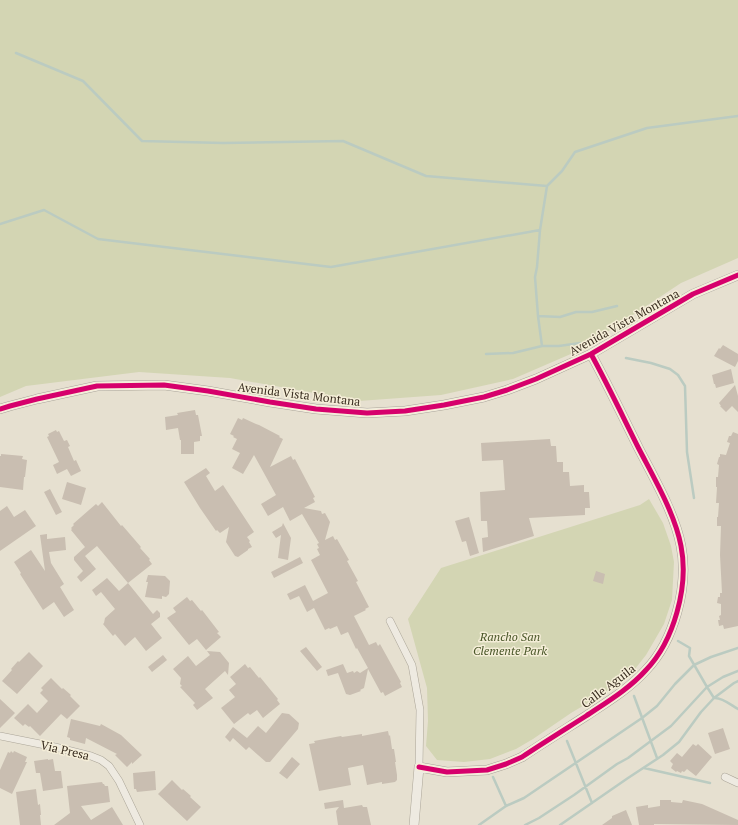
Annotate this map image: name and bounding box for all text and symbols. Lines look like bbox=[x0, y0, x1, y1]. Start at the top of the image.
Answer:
street label: Avenida Vista Montana bbox=[566, 285, 682, 359]
street label: Avenida Vista Montana bbox=[237, 379, 361, 409]
park label: Rancho San Clemente Park bbox=[473, 629, 547, 658]
street label: Calle Aguila bbox=[578, 661, 638, 711]
street label: Via Presa bbox=[39, 737, 91, 763]

